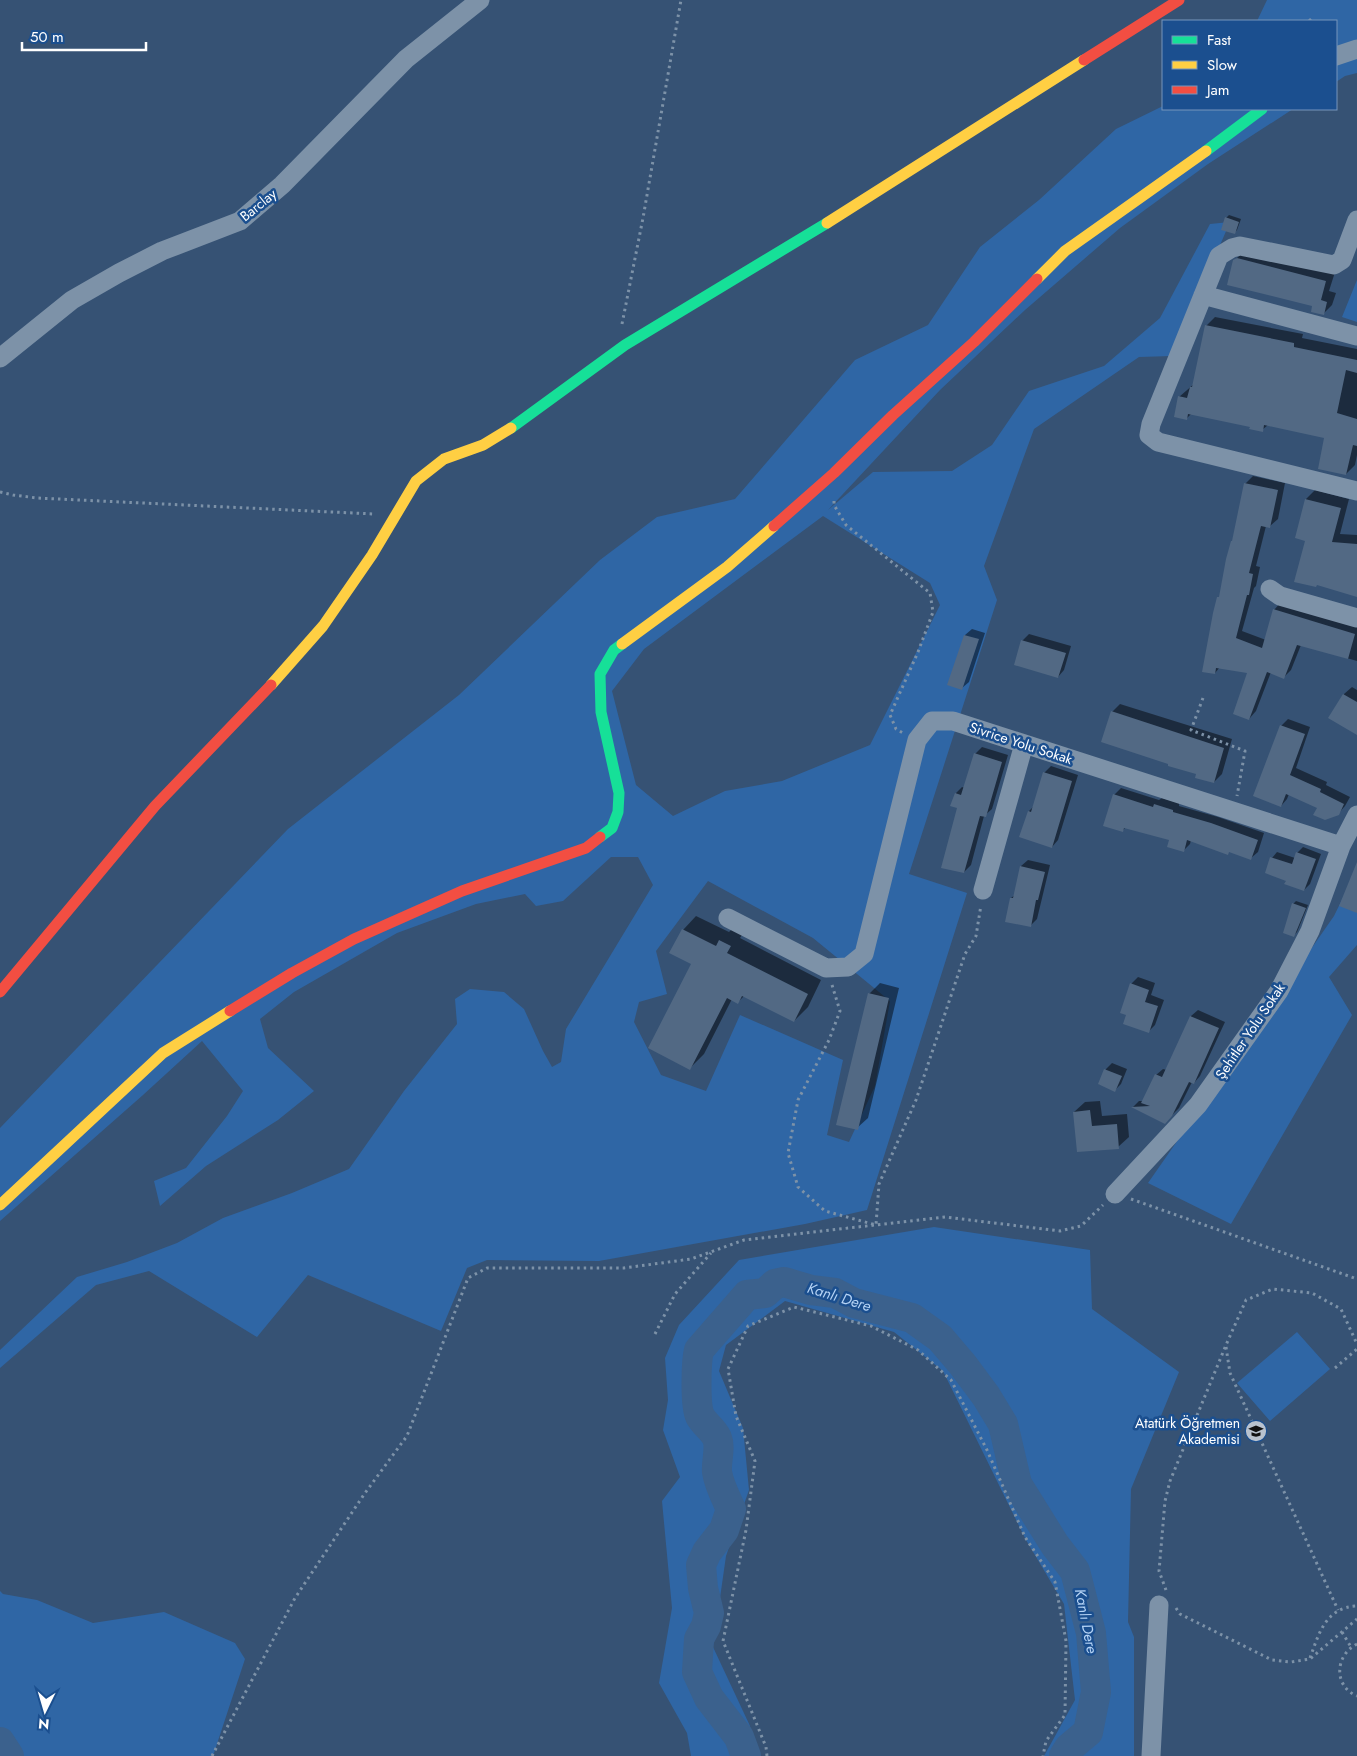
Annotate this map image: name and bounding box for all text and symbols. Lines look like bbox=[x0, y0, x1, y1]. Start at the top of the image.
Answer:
scale bar bbox=[22, 20, 146, 52]
legend bbox=[1162, 20, 1337, 110]
text: 50 m bbox=[30, 26, 64, 48]
text: Fast bbox=[1207, 29, 1231, 51]
text: Slow bbox=[1207, 54, 1238, 76]
text: Jam bbox=[1205, 79, 1230, 101]
street label: Barclay bbox=[235, 184, 281, 226]
street label: Sivrice Yolu Sokak bbox=[967, 717, 1076, 769]
street label: Şehitler Yolu Sokak bbox=[1210, 978, 1290, 1083]
water label: Kanlı Dere bbox=[804, 1277, 874, 1317]
place label: Atatürk Öğretmen Akademisi bbox=[1135, 1413, 1240, 1449]
school or university icon: Atatürk Öğretmen Akademisi bbox=[1244, 1419, 1268, 1443]
water label: Kanlı Dere bbox=[1069, 1587, 1103, 1656]
north arrow bbox=[20, 1686, 70, 1736]
text: N bbox=[37, 1714, 50, 1734]

